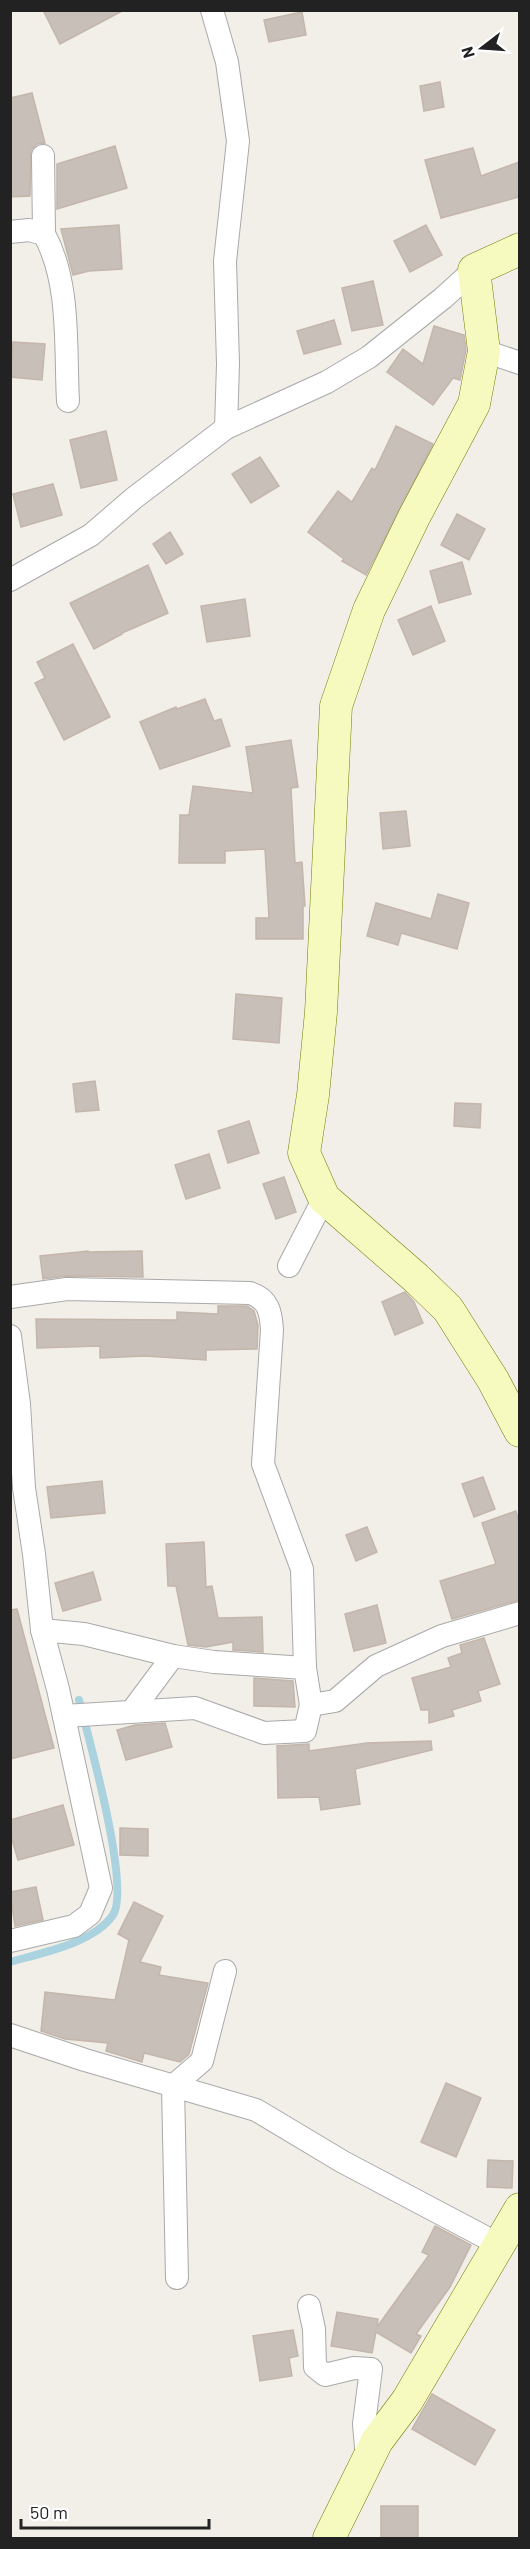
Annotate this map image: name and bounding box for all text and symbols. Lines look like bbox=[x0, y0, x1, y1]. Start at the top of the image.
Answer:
north arrow bbox=[452, 18, 512, 78]
text: N bbox=[457, 45, 478, 60]
scale bar bbox=[21, 2492, 208, 2530]
text: 50 m bbox=[30, 2501, 68, 2523]

